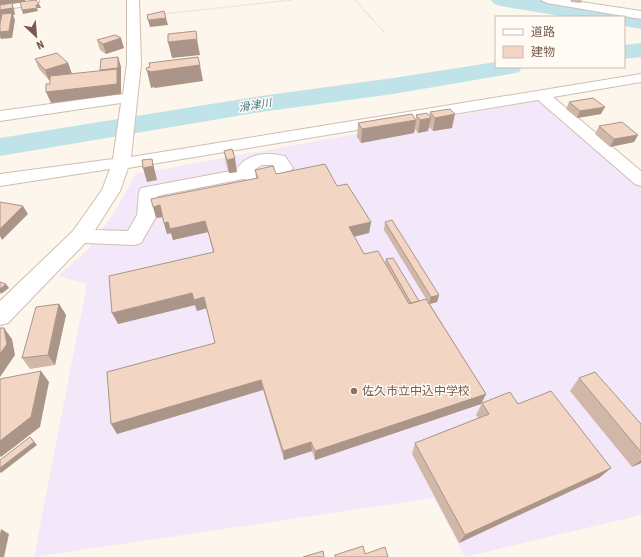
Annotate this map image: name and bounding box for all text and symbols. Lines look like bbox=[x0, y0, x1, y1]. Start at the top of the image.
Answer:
north arrow bbox=[16, 16, 56, 56]
legend bbox=[495, 16, 625, 68]
text: 道路 bbox=[531, 25, 555, 39]
text: N bbox=[35, 38, 46, 52]
text: 建物 bbox=[531, 45, 555, 59]
water label: 滑津川 bbox=[238, 96, 273, 114]
place label: 佐久市立中込中学校 bbox=[362, 384, 470, 398]
marker: 佐久市立中込中学校 bbox=[349, 386, 359, 396]

